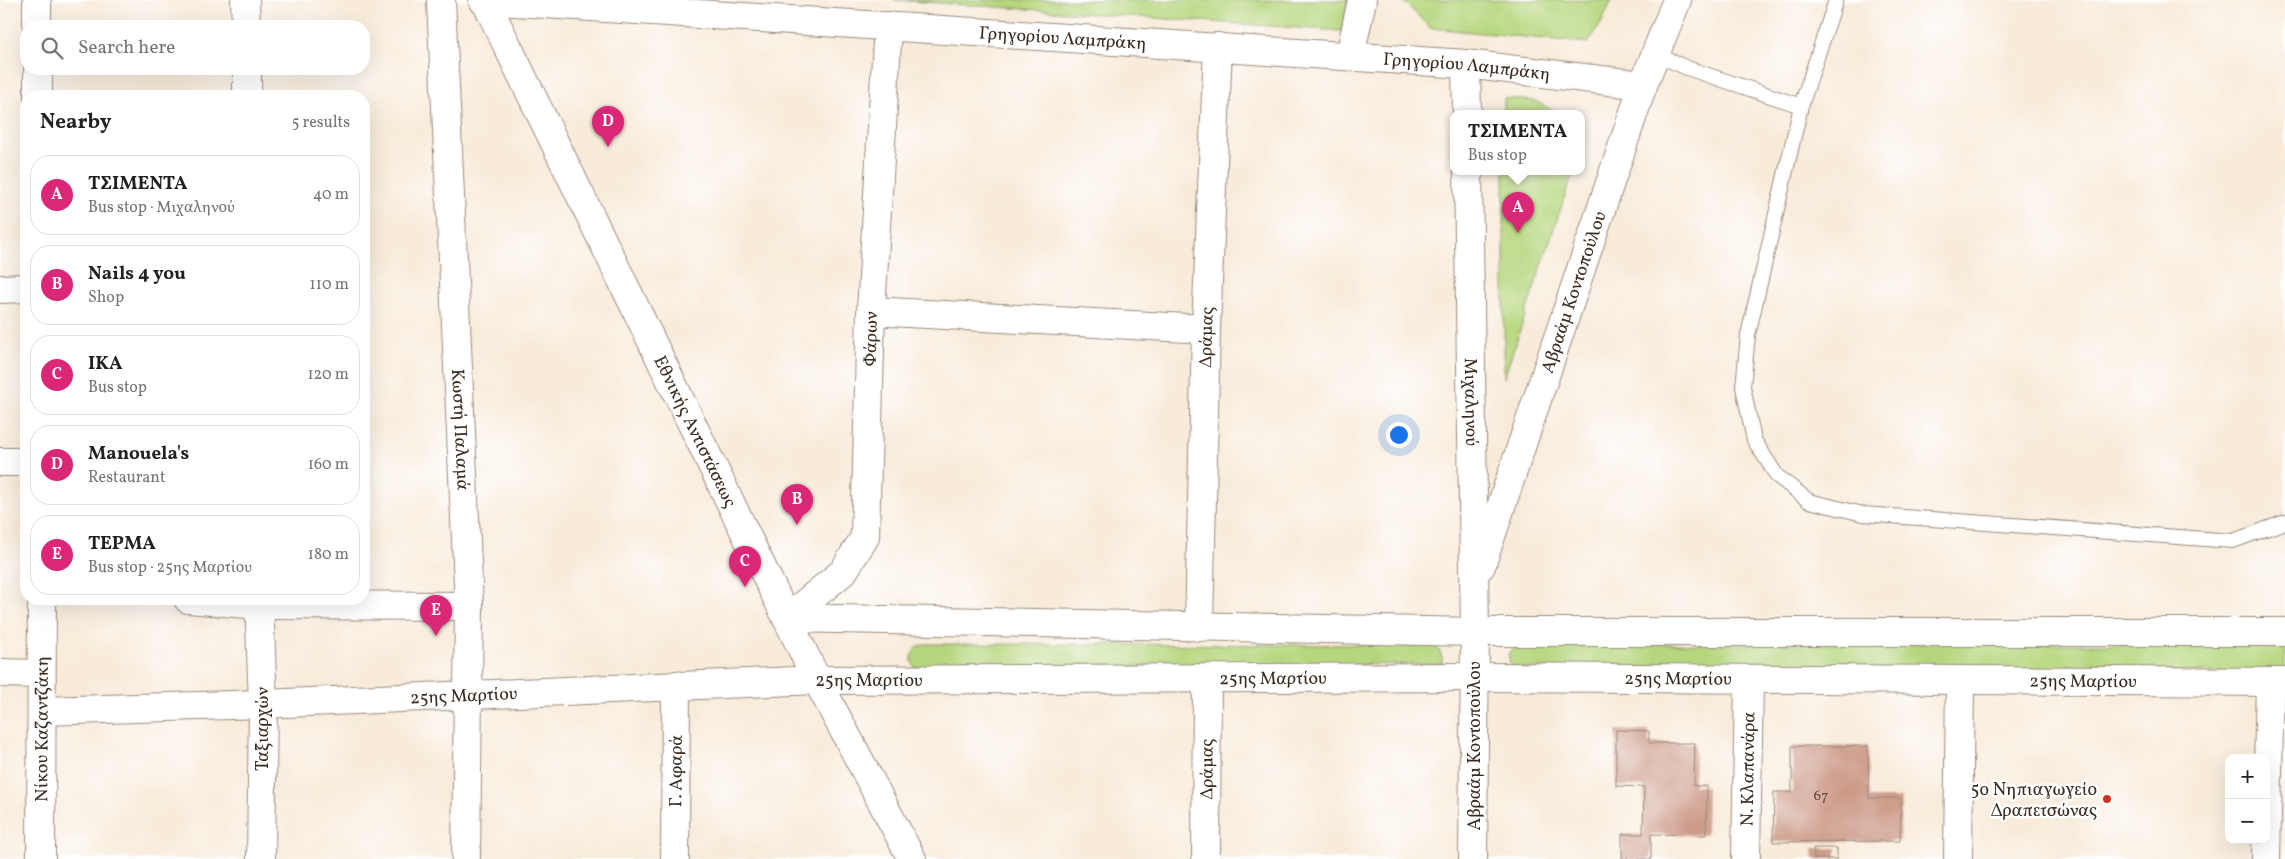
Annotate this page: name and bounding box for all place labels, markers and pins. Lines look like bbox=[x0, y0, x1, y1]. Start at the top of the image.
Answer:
pin: D bbox=[592, 106, 624, 147]
pin: A bbox=[1502, 192, 1534, 233]
pin: B bbox=[781, 484, 813, 525]
pin: C bbox=[729, 546, 761, 587]
pin: E bbox=[420, 595, 452, 636]
place label: 5ο Νηπιαγωγείο Δραπετσώνας bbox=[1971, 778, 2097, 824]
marker: 5ο Νηπιαγωγείο Δραπετσώνας bbox=[2101, 793, 2113, 805]

